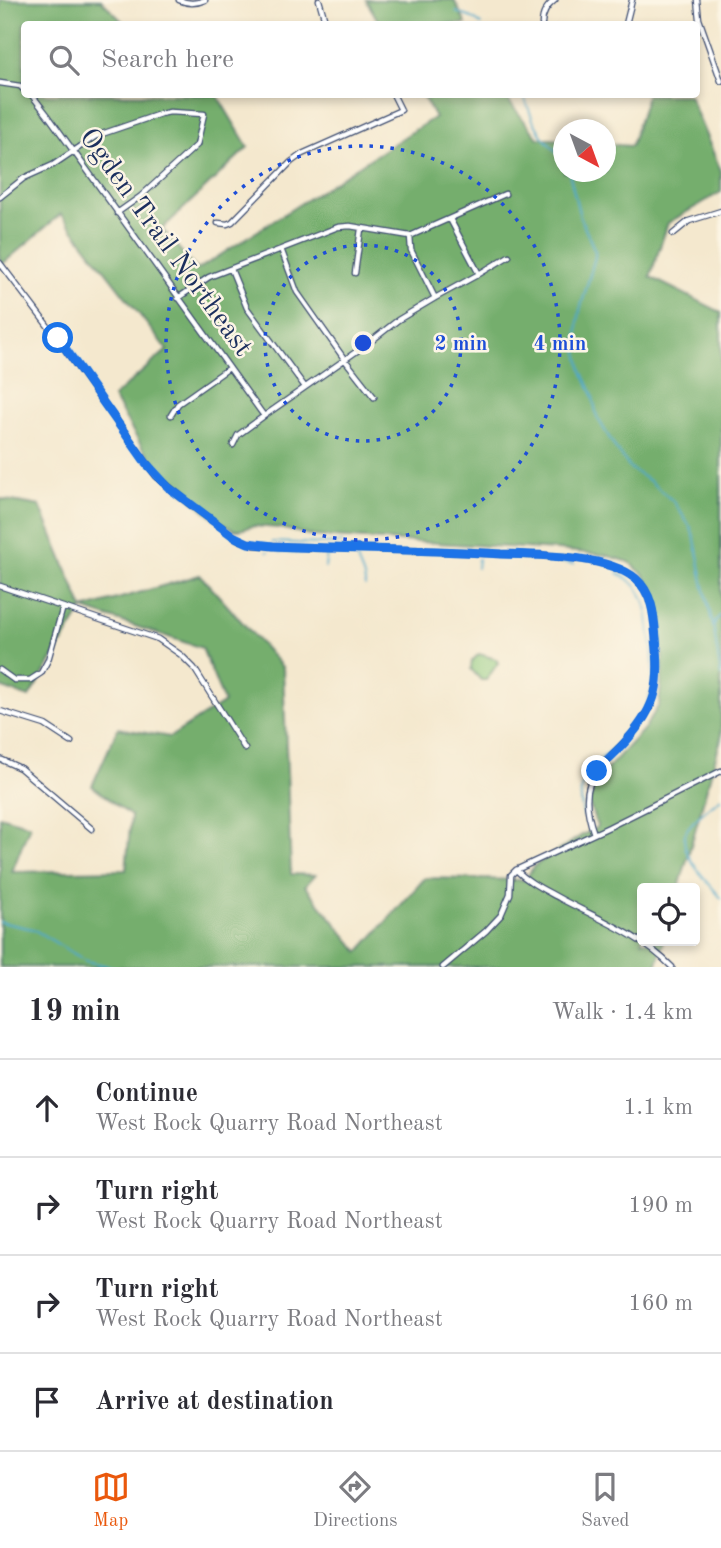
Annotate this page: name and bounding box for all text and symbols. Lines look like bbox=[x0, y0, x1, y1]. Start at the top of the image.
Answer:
search box bbox=[21, 21, 700, 98]
icon: search bbox=[45, 41, 83, 79]
text: Search here bbox=[101, 47, 234, 73]
north arrow bbox=[553, 119, 616, 182]
street label: Ogden Trail Northeast bbox=[73, 124, 257, 362]
route start bbox=[42, 322, 73, 353]
centre of rings bbox=[351, 331, 375, 355]
text: 2 min bbox=[435, 334, 487, 355]
text: 4 min bbox=[534, 334, 586, 355]
route end bbox=[581, 755, 612, 786]
map controls bbox=[637, 883, 700, 946]
button: locate bbox=[637, 883, 700, 946]
text: 19 min bbox=[28, 997, 121, 1027]
text: Walk · 1.4 km bbox=[552, 1001, 693, 1024]
text: Continue bbox=[95, 1081, 198, 1107]
icon: ahead bbox=[28, 1089, 66, 1127]
text: 1.1 km bbox=[623, 1096, 693, 1119]
text: West Rock Quarry Road Northeast bbox=[95, 1112, 443, 1135]
text: Turn right bbox=[95, 1179, 218, 1205]
icon: right bbox=[28, 1187, 66, 1225]
text: 190 m bbox=[628, 1194, 693, 1217]
text: West Rock Quarry Road Northeast bbox=[95, 1210, 443, 1233]
text: Turn right bbox=[95, 1277, 218, 1303]
icon: right bbox=[28, 1285, 66, 1323]
text: 160 m bbox=[628, 1292, 693, 1315]
text: West Rock Quarry Road Northeast bbox=[95, 1308, 443, 1331]
icon: arrive bbox=[28, 1383, 66, 1421]
text: Arrive at destination bbox=[95, 1389, 334, 1415]
tab: Map bbox=[92, 1468, 130, 1533]
tab: Directions bbox=[313, 1468, 398, 1533]
tab: Saved bbox=[581, 1468, 629, 1533]

